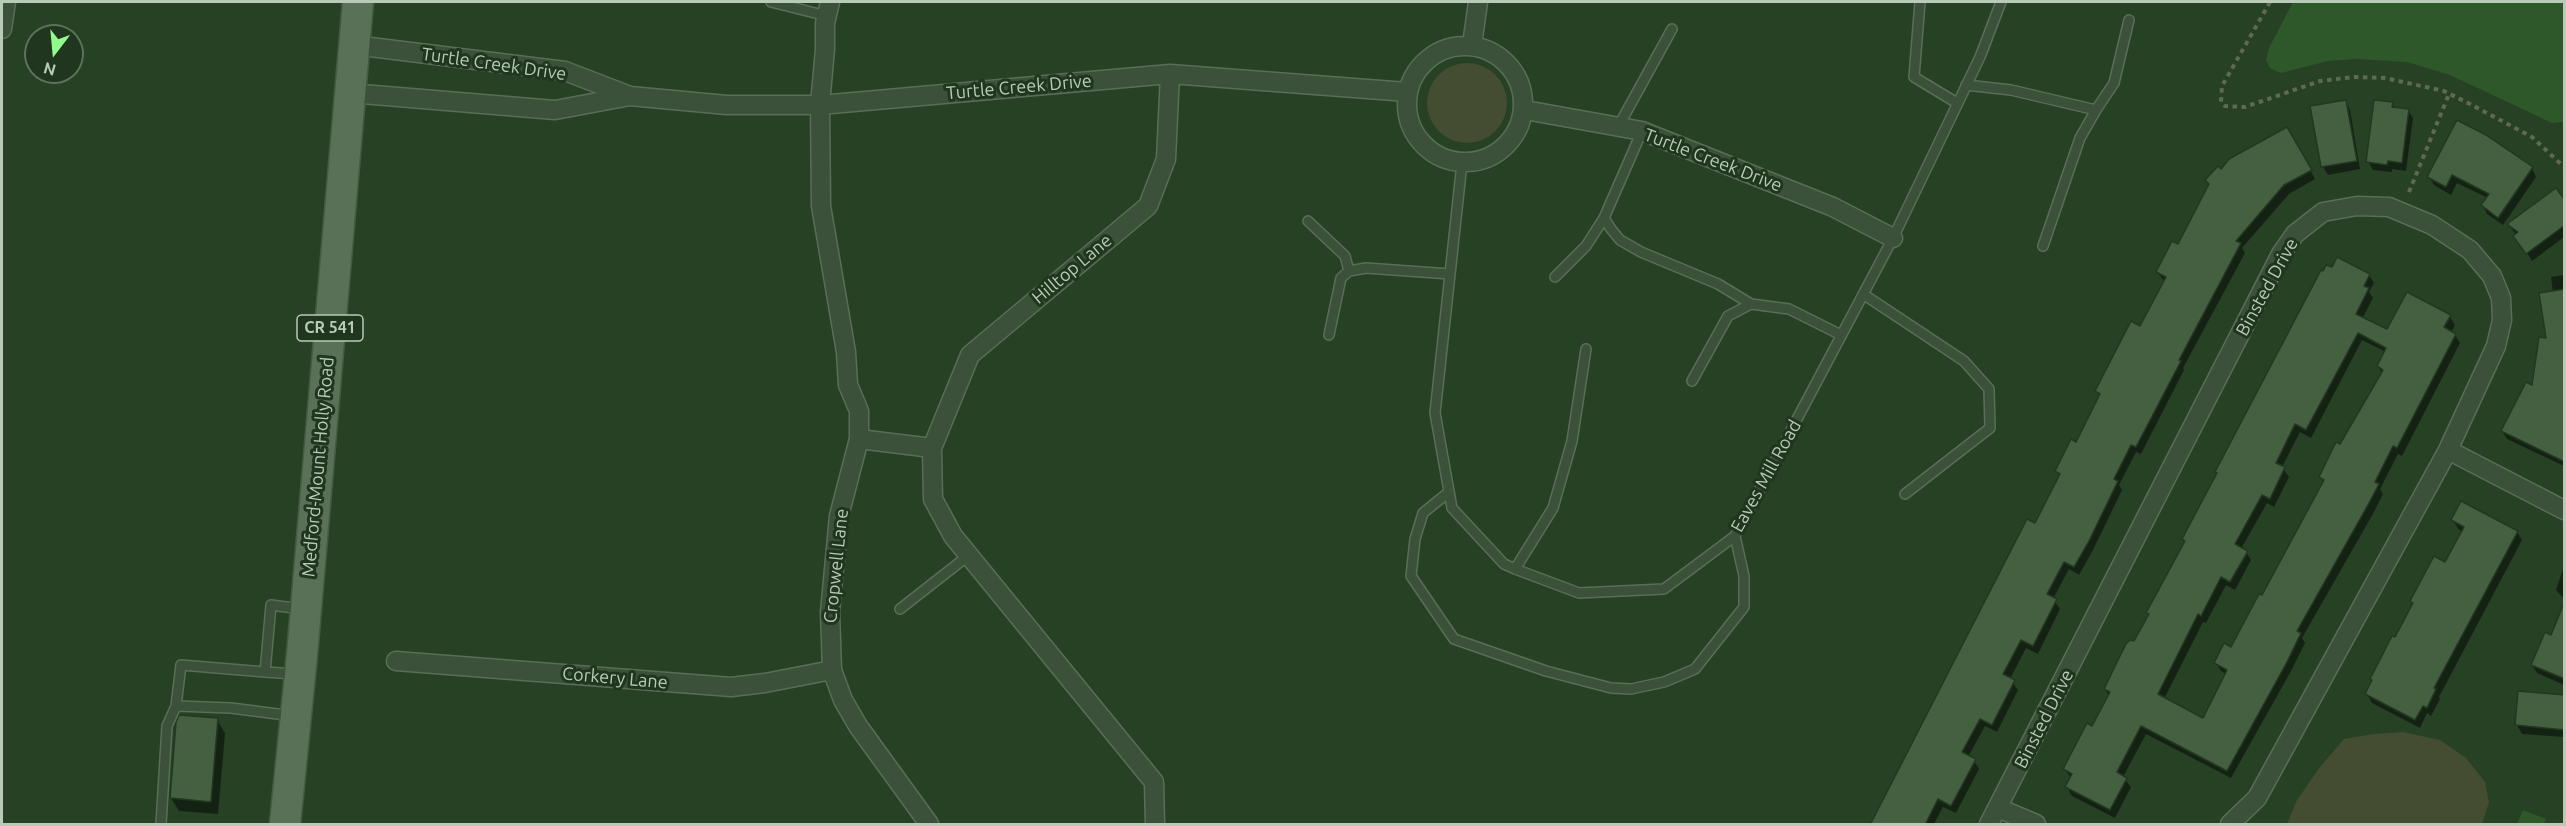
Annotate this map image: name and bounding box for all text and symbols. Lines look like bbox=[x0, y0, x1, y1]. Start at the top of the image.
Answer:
north arrow bbox=[24, 24, 84, 84]
street label: Turtle Creek Drive bbox=[420, 43, 568, 85]
text: N bbox=[41, 59, 58, 80]
street label: Turtle Creek Drive bbox=[945, 70, 1093, 104]
street label: Turtle Creek Drive bbox=[1641, 124, 1785, 196]
street label: Hilltop Lane bbox=[1028, 229, 1116, 309]
street label: Binsted Drive bbox=[2231, 235, 2303, 339]
road number: CR 541 bbox=[297, 315, 363, 341]
street label: Medford-Mount Holly Road bbox=[298, 356, 338, 578]
street label: Eaves Mill Road bbox=[1726, 416, 1806, 536]
street label: Cropwell Lane bbox=[819, 508, 853, 624]
street label: Corkery Lane bbox=[561, 663, 669, 693]
street label: Binsted Drive bbox=[2010, 666, 2078, 772]

